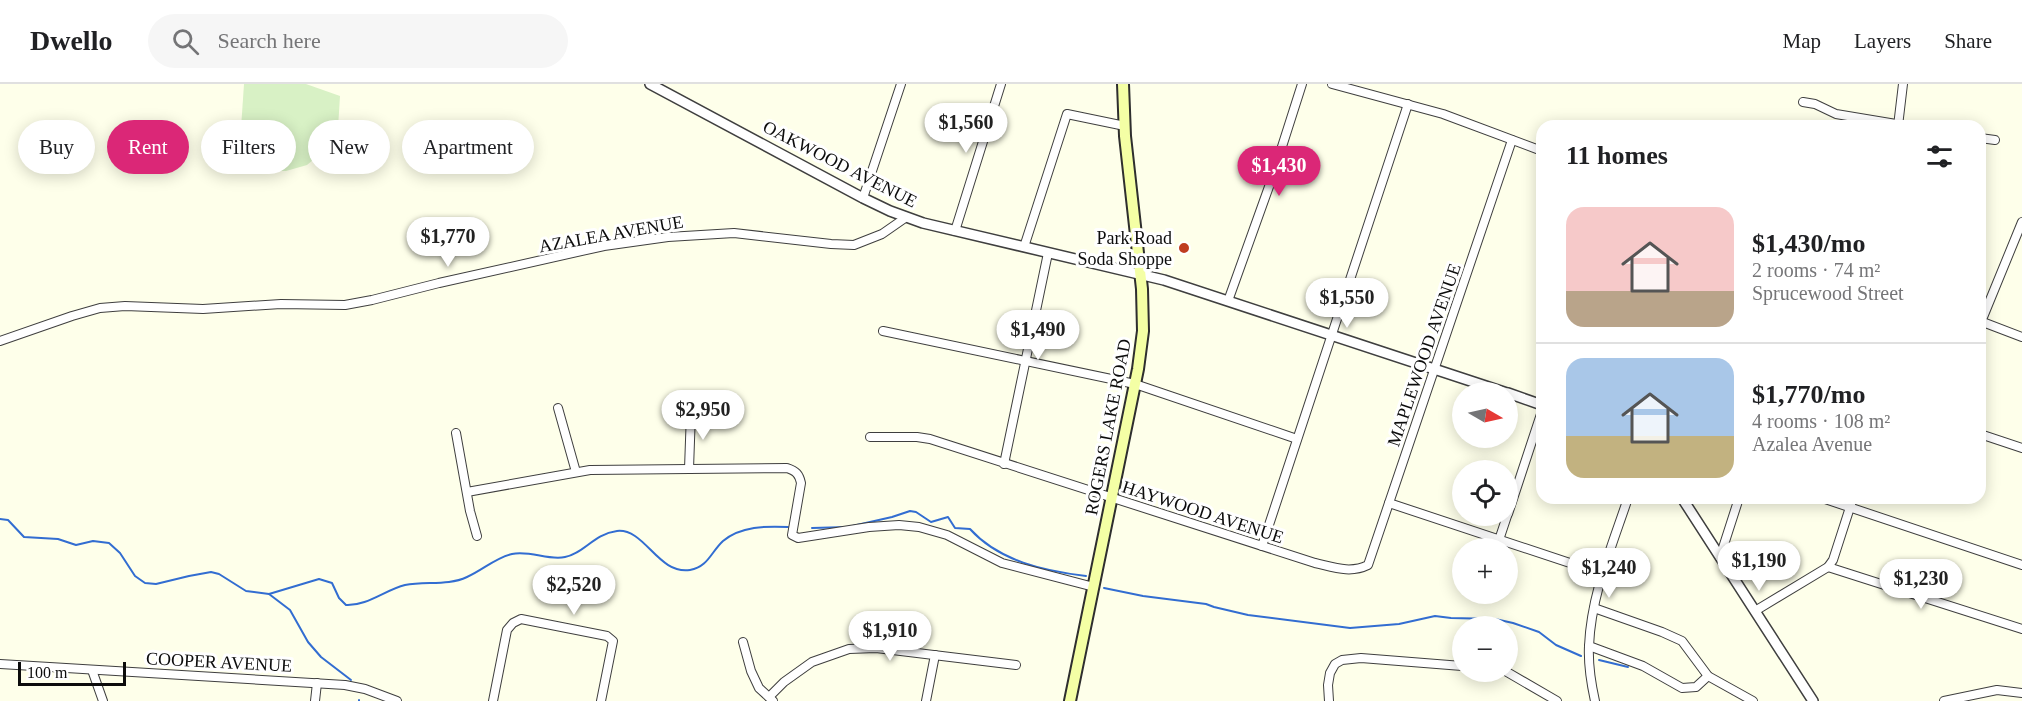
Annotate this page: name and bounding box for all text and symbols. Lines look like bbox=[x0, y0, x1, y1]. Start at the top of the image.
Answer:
search box bbox=[148, 14, 568, 68]
text: Dwello bbox=[30, 25, 112, 56]
icon: search bbox=[169, 25, 202, 58]
text: Search here bbox=[217, 28, 321, 53]
text: Map bbox=[1783, 29, 1821, 53]
text: Layers bbox=[1854, 29, 1911, 53]
text: Share bbox=[1944, 29, 1992, 53]
pin: $1,560 bbox=[917, 103, 1015, 154]
text: $1,560 bbox=[939, 111, 994, 133]
street label: OAKWOOD AVENUE bbox=[760, 116, 920, 212]
chip: Buy bbox=[18, 120, 95, 174]
chip: Rent bbox=[107, 120, 189, 174]
chip: Filters bbox=[201, 120, 296, 174]
chip: New bbox=[308, 120, 390, 174]
chip: Apartment bbox=[402, 120, 534, 174]
icon: filters bbox=[1923, 140, 1956, 173]
text: 11 homes bbox=[1566, 141, 1668, 170]
pin: $1,430 bbox=[1230, 146, 1328, 197]
text: $1,430 bbox=[1252, 154, 1307, 176]
street label: AZALEA AVENUE bbox=[537, 211, 685, 257]
pin: $1,770 bbox=[399, 217, 497, 268]
text: $1,770 bbox=[421, 225, 476, 247]
place label: Park Road Soda Shoppe bbox=[1078, 228, 1172, 269]
text: $1,430/mo bbox=[1752, 229, 1865, 258]
icon: home bbox=[1614, 231, 1686, 303]
marker: Park Road Soda Shoppe bbox=[1177, 241, 1191, 255]
text: 2 rooms · 74 m² bbox=[1752, 259, 1880, 281]
street label: MAPLEWOOD AVENUE bbox=[1383, 261, 1465, 449]
pin: $1,550 bbox=[1298, 278, 1396, 329]
text: Sprucewood Street bbox=[1752, 282, 1904, 304]
text: $1,550 bbox=[1320, 286, 1375, 308]
pin: $1,490 bbox=[989, 310, 1087, 361]
text: $1,490 bbox=[1011, 318, 1066, 340]
street label: ROGERS LAKE ROAD bbox=[1081, 337, 1135, 517]
text: $1,770/mo bbox=[1752, 380, 1865, 409]
north arrow bbox=[1452, 382, 1518, 448]
map controls bbox=[1452, 382, 1518, 682]
icon: home bbox=[1614, 382, 1686, 454]
pin: $2,950 bbox=[654, 390, 752, 441]
text: $2,950 bbox=[676, 398, 731, 420]
text: 4 rooms · 108 m² bbox=[1752, 410, 1890, 432]
text: Azalea Avenue bbox=[1752, 433, 1872, 455]
button: locate bbox=[1452, 460, 1518, 526]
street label: HAYWOOD AVENUE bbox=[1120, 476, 1286, 548]
button: + bbox=[1452, 538, 1518, 604]
pin: $1,190 bbox=[1710, 541, 1808, 592]
pin: $1,240 bbox=[1560, 548, 1658, 599]
text: $1,190 bbox=[1732, 549, 1787, 571]
text: $1,240 bbox=[1582, 556, 1637, 578]
pin: $1,230 bbox=[1872, 559, 1970, 610]
pin: $2,520 bbox=[525, 565, 623, 616]
text: $1,230 bbox=[1894, 567, 1949, 589]
text: $2,520 bbox=[547, 573, 602, 595]
pin: $1,910 bbox=[841, 611, 939, 662]
button: − bbox=[1452, 616, 1518, 682]
text: $1,910 bbox=[863, 619, 918, 641]
street label: COOPER AVENUE bbox=[145, 648, 293, 676]
scale bar bbox=[18, 659, 126, 686]
text: 100 m bbox=[27, 664, 67, 681]

